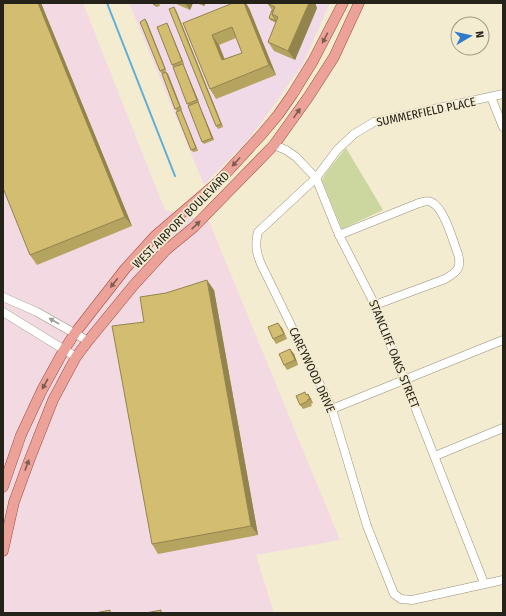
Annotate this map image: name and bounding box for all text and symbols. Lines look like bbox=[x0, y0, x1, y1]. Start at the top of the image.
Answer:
north arrow bbox=[450, 16, 490, 56]
text: N bbox=[472, 30, 486, 39]
one-way arrow bbox=[322, 32, 329, 44]
street label: SUMMERFIELD PLACE bbox=[375, 95, 477, 129]
one-way arrow bbox=[293, 108, 301, 119]
one-way arrow bbox=[231, 157, 240, 167]
street label: WEST AIRPORT BOULEVARD bbox=[130, 169, 232, 271]
one-way arrow bbox=[191, 220, 201, 230]
one-way arrow bbox=[110, 278, 118, 289]
street label: STANCLIFF OAKS STREET bbox=[366, 298, 422, 411]
one-way arrow bbox=[48, 318, 60, 325]
street label: CAREYWOOD DRIVE bbox=[286, 325, 338, 415]
one-way arrow bbox=[42, 378, 49, 390]
one-way arrow bbox=[25, 459, 31, 471]

